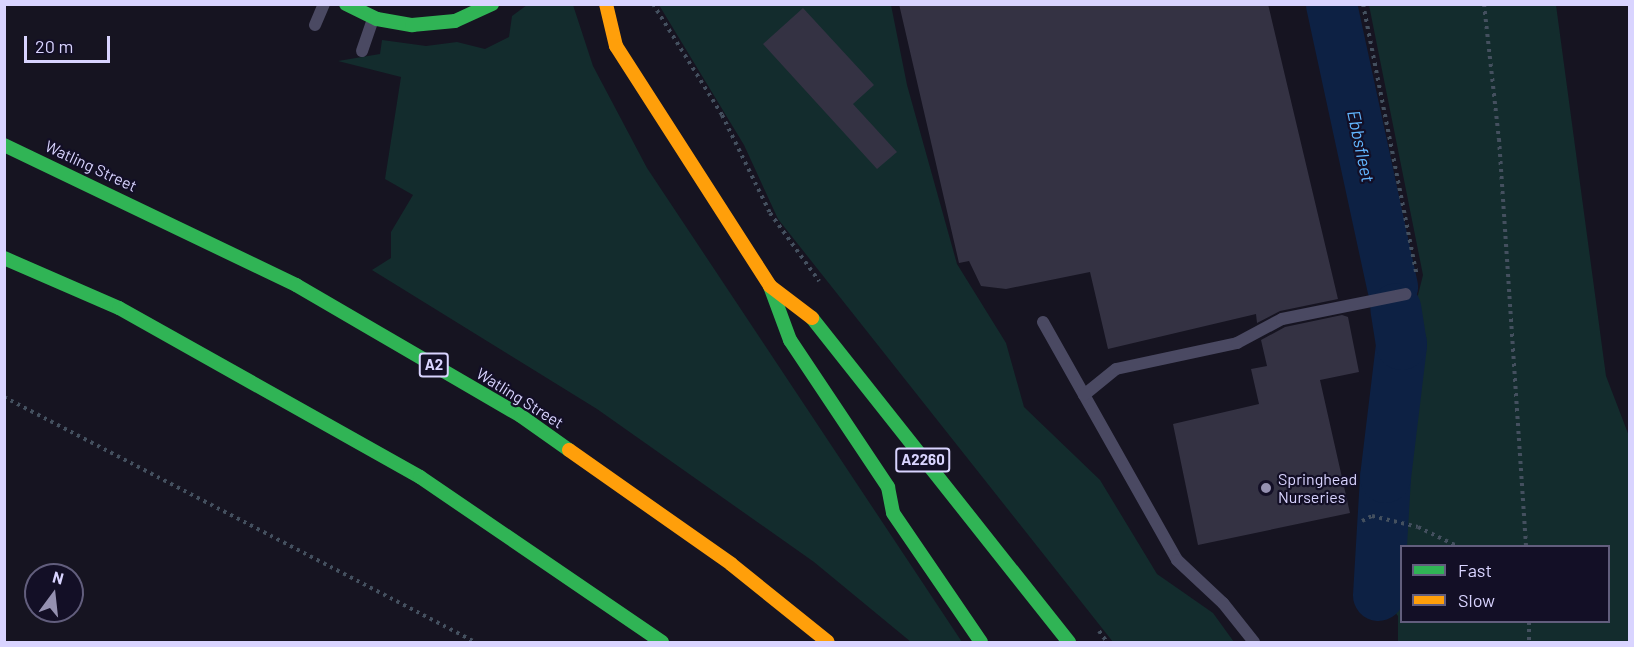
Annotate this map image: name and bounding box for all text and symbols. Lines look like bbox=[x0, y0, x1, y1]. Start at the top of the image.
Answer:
scale bar bbox=[27, 24, 112, 62]
text: 20 m bbox=[35, 35, 73, 57]
water label: Ebbsfleet bbox=[1343, 108, 1379, 184]
street label: Watling Street bbox=[42, 136, 140, 196]
road number: A2 bbox=[418, 353, 450, 377]
street label: Watling Street bbox=[473, 364, 567, 432]
road number: A2260 bbox=[894, 448, 952, 472]
place label: Springhead Nurseries bbox=[1278, 469, 1357, 507]
marker: Springhead Nurseries bbox=[1259, 481, 1273, 495]
legend bbox=[1400, 545, 1610, 623]
text: Fast bbox=[1458, 559, 1492, 581]
north arrow bbox=[24, 563, 84, 623]
text: N bbox=[51, 567, 66, 588]
text: Slow bbox=[1458, 589, 1495, 611]

